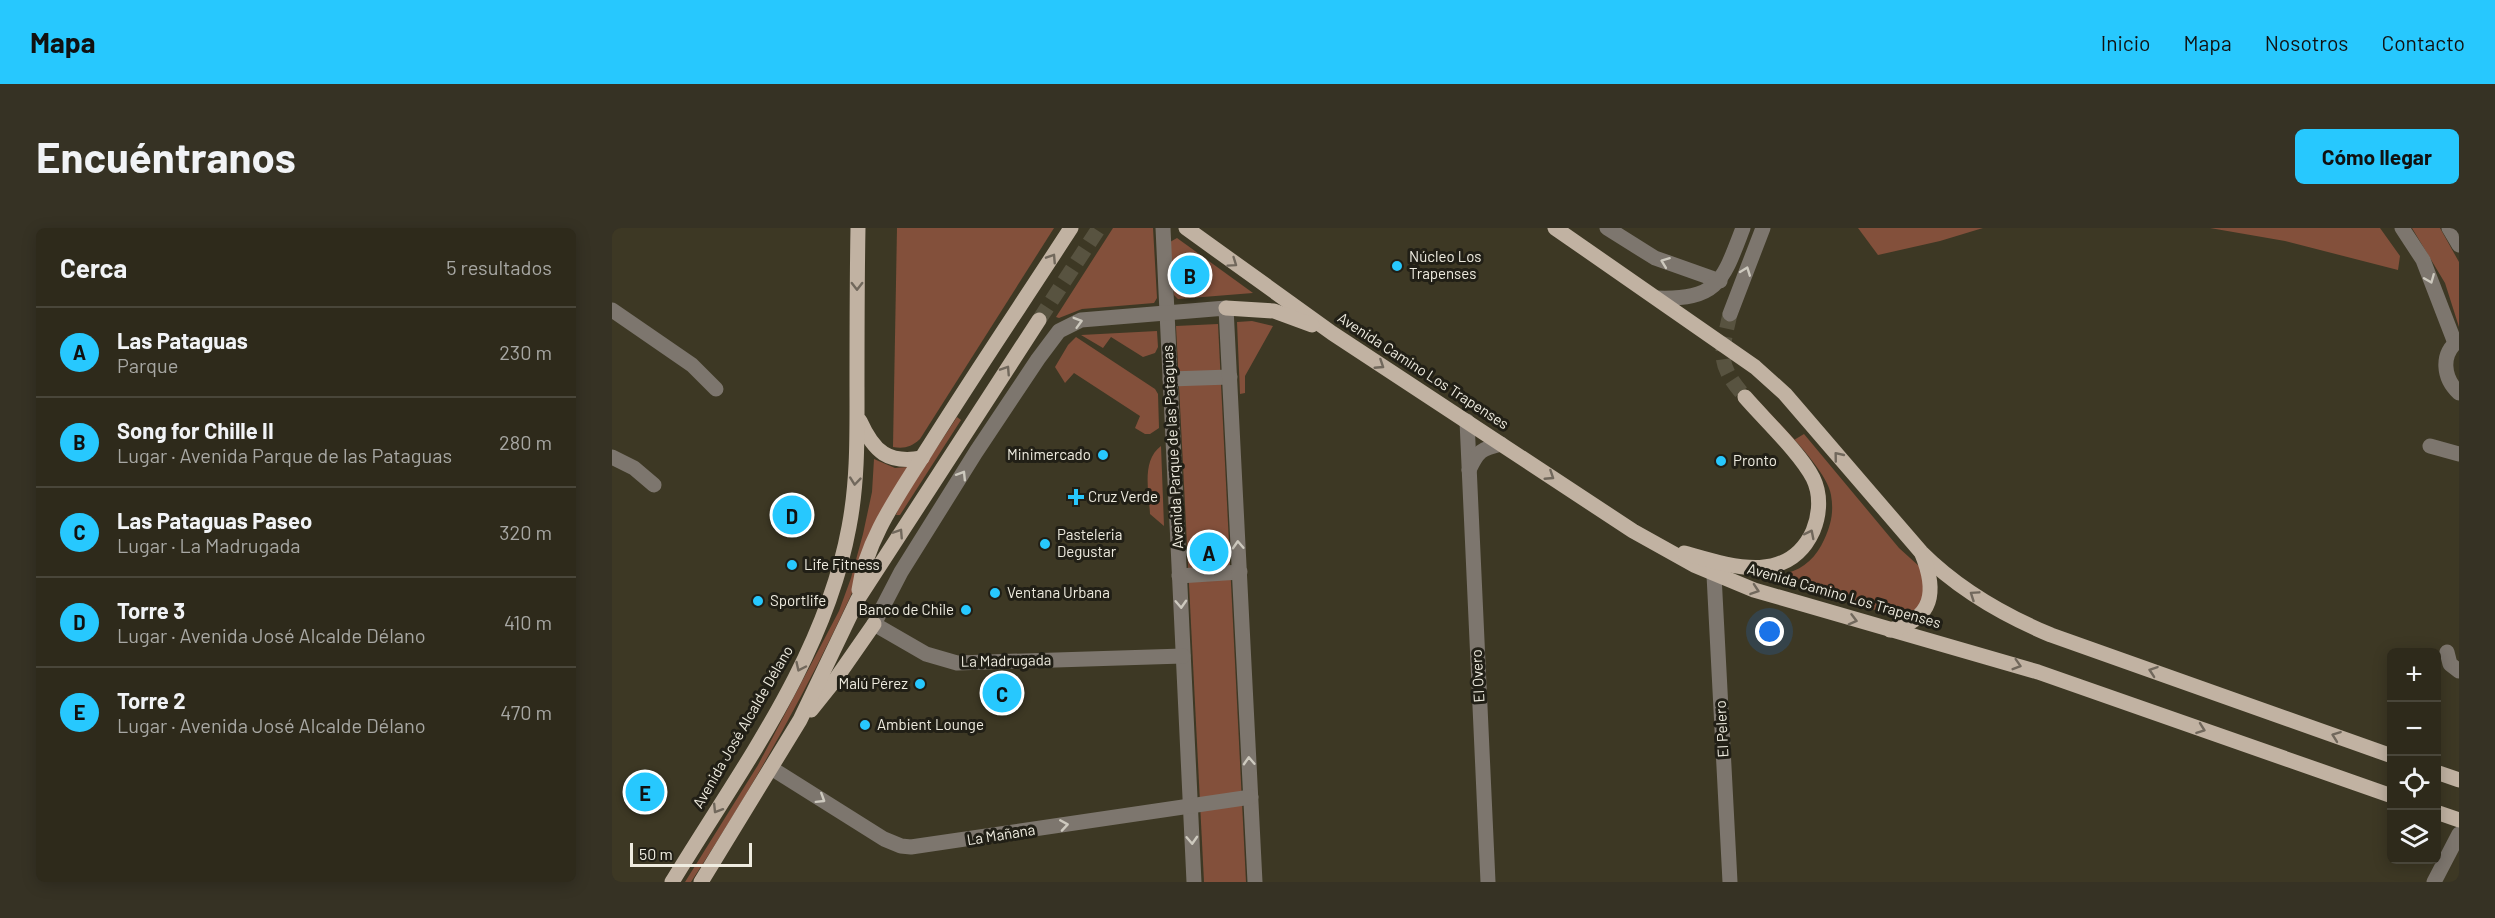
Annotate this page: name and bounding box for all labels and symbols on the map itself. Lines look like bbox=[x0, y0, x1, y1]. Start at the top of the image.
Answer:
place label: Núcleo Los Trapenses bbox=[1409, 247, 1482, 282]
pin: B bbox=[1170, 252, 1210, 298]
one-way arrow bbox=[1044, 254, 1056, 264]
one-way arrow bbox=[1227, 256, 1238, 267]
one-way arrow bbox=[1660, 256, 1671, 269]
marker: Núcleo Los Trapenses bbox=[1390, 259, 1404, 273]
one-way arrow bbox=[1739, 266, 1752, 277]
one-way arrow bbox=[2423, 273, 2435, 284]
one-way arrow bbox=[851, 282, 863, 291]
street label: Avenida Camino Los Trapenses bbox=[1334, 308, 1513, 432]
one-way arrow bbox=[1072, 317, 1082, 329]
street label: Avenida Parque de las Pataguas bbox=[1158, 345, 1186, 550]
one-way arrow bbox=[1374, 358, 1385, 369]
one-way arrow bbox=[999, 366, 1011, 376]
place label: Minimercado bbox=[1007, 445, 1091, 463]
marker: Minimercado bbox=[1096, 448, 1110, 462]
place label: Pronto bbox=[1733, 451, 1777, 469]
one-way arrow bbox=[1835, 452, 1846, 463]
marker: Pronto bbox=[1714, 454, 1728, 468]
one-way arrow bbox=[1543, 469, 1554, 480]
one-way arrow bbox=[954, 471, 966, 481]
one-way arrow bbox=[849, 477, 862, 486]
place label: Cruz Verde bbox=[1088, 487, 1158, 505]
marker: Cruz Verde bbox=[1069, 490, 1083, 504]
pin: D bbox=[772, 492, 812, 538]
place label: Pasteleria Degustar bbox=[1057, 525, 1122, 560]
one-way arrow bbox=[892, 529, 904, 539]
one-way arrow bbox=[1803, 529, 1815, 540]
pin: A bbox=[1190, 530, 1228, 574]
marker: Pasteleria Degustar bbox=[1038, 537, 1052, 551]
one-way arrow bbox=[1232, 540, 1245, 549]
place label: Life Fitness bbox=[804, 555, 880, 573]
marker: Life Fitness bbox=[785, 558, 799, 572]
street label: Avenida Camino Los Trapenses bbox=[1745, 559, 1943, 631]
place label: Ventana Urbana bbox=[1007, 583, 1110, 601]
one-way arrow bbox=[1749, 583, 1760, 596]
marker: Ventana Urbana bbox=[988, 586, 1002, 600]
one-way arrow bbox=[1970, 590, 1980, 602]
place label: Sportlife bbox=[770, 591, 826, 609]
marker: Sportlife bbox=[751, 594, 765, 608]
one-way arrow bbox=[1174, 599, 1187, 608]
place label: Banco de Chile bbox=[858, 600, 954, 618]
marker: Banco de Chile bbox=[959, 603, 973, 617]
one-way arrow bbox=[1848, 612, 1858, 625]
your location bbox=[1755, 617, 1784, 646]
street label: Avenida José Alcalde Délano bbox=[688, 642, 796, 811]
street label: El Overo bbox=[1467, 649, 1487, 703]
street label: La Madrugada bbox=[960, 650, 1052, 670]
one-way arrow bbox=[2011, 658, 2022, 670]
one-way arrow bbox=[796, 661, 808, 672]
one-way arrow bbox=[2148, 666, 2158, 679]
pin: C bbox=[982, 670, 1022, 716]
place label: Malú Pérez bbox=[838, 674, 908, 692]
marker: Malú Pérez bbox=[913, 677, 927, 691]
street label: El Pelero bbox=[1711, 700, 1731, 758]
place label: Ambient Lounge bbox=[877, 715, 984, 733]
marker: Ambient Lounge bbox=[858, 718, 872, 732]
one-way arrow bbox=[2196, 722, 2206, 735]
one-way arrow bbox=[2331, 731, 2342, 744]
one-way arrow bbox=[1242, 756, 1255, 765]
pin: E bbox=[626, 770, 664, 814]
one-way arrow bbox=[815, 792, 825, 804]
one-way arrow bbox=[713, 803, 725, 813]
one-way arrow bbox=[1059, 819, 1069, 831]
street label: La Mañana bbox=[965, 820, 1036, 848]
one-way arrow bbox=[1186, 836, 1199, 845]
scale bar bbox=[630, 840, 752, 868]

